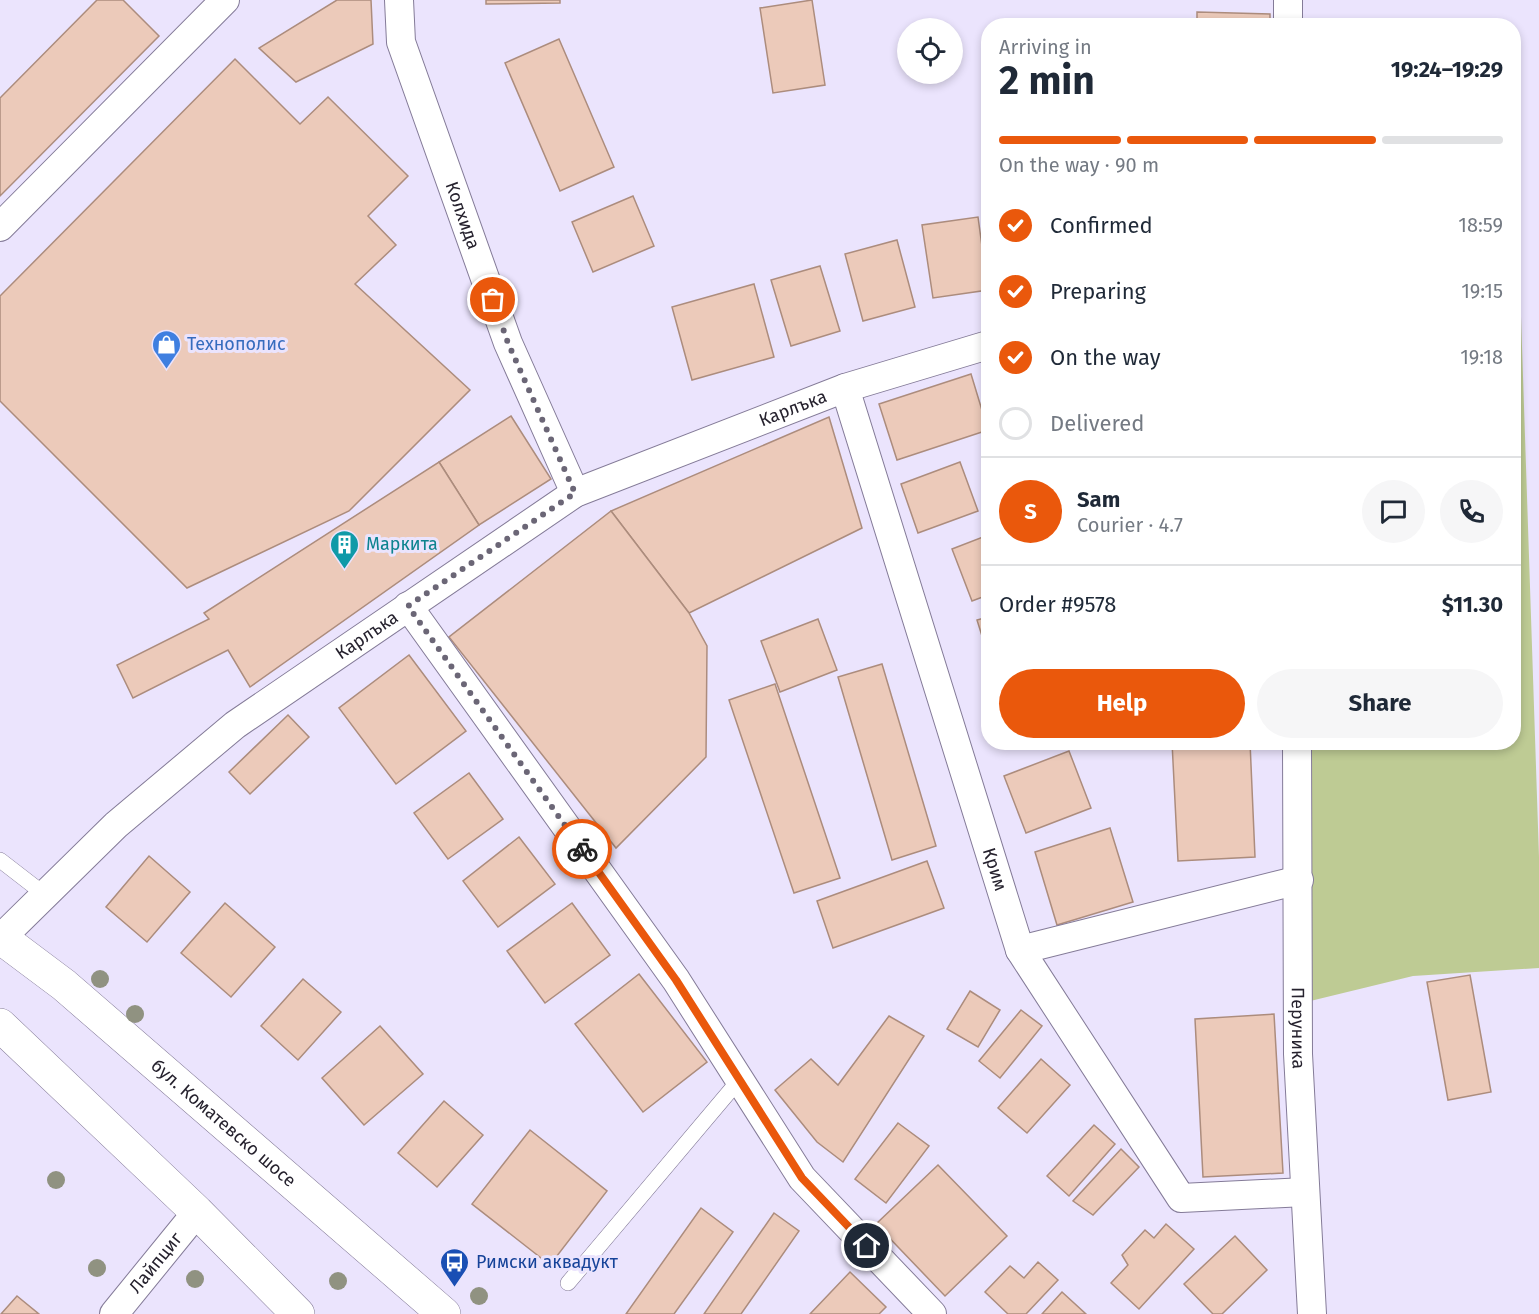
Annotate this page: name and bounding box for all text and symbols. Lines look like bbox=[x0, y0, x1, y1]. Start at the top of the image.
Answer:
map controls bbox=[897, 18, 963, 84]
button: locate bbox=[897, 18, 963, 84]
text: Arriving in bbox=[999, 35, 1092, 59]
text: 19:24–19:29 bbox=[1391, 56, 1503, 83]
text: 2 min bbox=[999, 58, 1095, 104]
text: On the way · 90 m bbox=[999, 153, 1159, 177]
street label: Колхида bbox=[440, 178, 485, 252]
icon: check bbox=[999, 209, 1032, 242]
text: Confirmed bbox=[1050, 212, 1153, 239]
text: 18:59 bbox=[1458, 213, 1503, 237]
pin bbox=[467, 274, 518, 325]
icon: check bbox=[999, 275, 1032, 308]
text: Preparing bbox=[1050, 278, 1146, 305]
text: 19:15 bbox=[1461, 279, 1503, 303]
icon: bag bbox=[476, 283, 509, 316]
shop icon: Технополис bbox=[150, 328, 182, 370]
place label: Технополис bbox=[187, 333, 286, 355]
icon: check bbox=[999, 341, 1032, 374]
text: On the way bbox=[1050, 344, 1161, 371]
text: 19:18 bbox=[1460, 345, 1503, 369]
street label: Карлъка bbox=[756, 385, 830, 431]
text: Delivered bbox=[1050, 410, 1145, 437]
button: chat bbox=[1362, 480, 1425, 543]
button: phone bbox=[1440, 480, 1503, 543]
text: Sam bbox=[1077, 486, 1120, 513]
text: S bbox=[1024, 498, 1037, 525]
text: Courier · 4.7 bbox=[1077, 513, 1183, 537]
building icon: Маркита bbox=[329, 528, 361, 570]
place label: Маркита bbox=[366, 533, 438, 555]
text: Order #9578 bbox=[999, 591, 1116, 618]
text: $11.30 bbox=[1442, 591, 1503, 618]
street label: Карлъка bbox=[331, 606, 402, 664]
button: Help bbox=[999, 669, 1245, 738]
button: Share bbox=[1257, 669, 1503, 738]
courier bbox=[552, 819, 612, 879]
icon: bike bbox=[566, 833, 599, 866]
street label: Крим bbox=[978, 845, 1012, 894]
street label: Перуника bbox=[1287, 987, 1310, 1069]
street label: бул. Коматевско шосе bbox=[147, 1054, 300, 1192]
pin bbox=[841, 1220, 892, 1271]
street label: Лайпциг bbox=[124, 1228, 187, 1298]
icon: home bbox=[850, 1229, 883, 1262]
bus stop icon: Римски аквадукт bbox=[439, 1246, 471, 1288]
place label: Римски аквадукт bbox=[476, 1251, 619, 1273]

